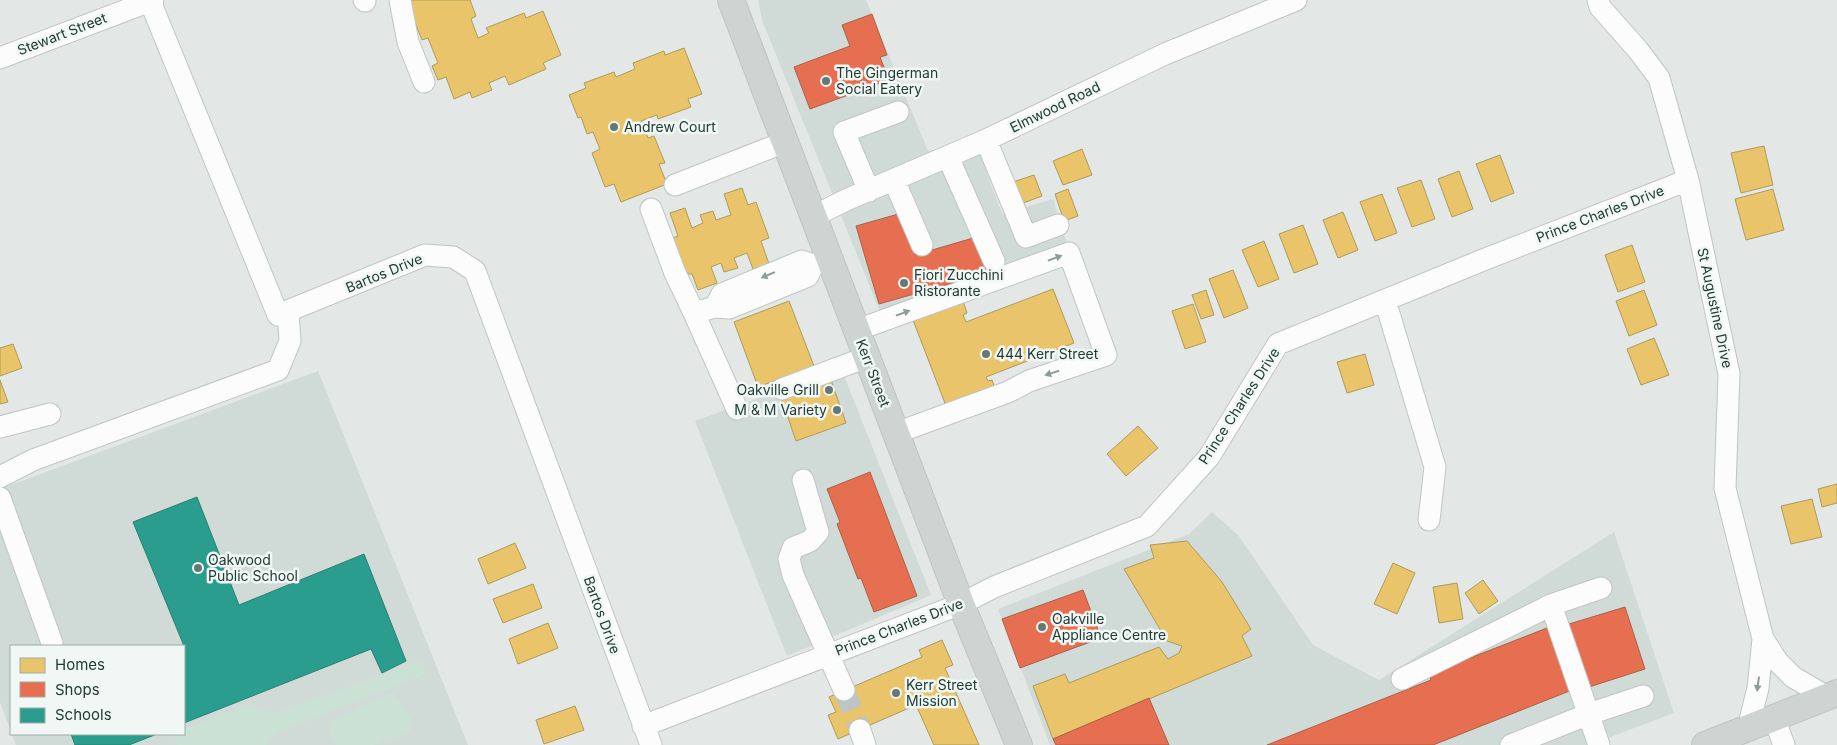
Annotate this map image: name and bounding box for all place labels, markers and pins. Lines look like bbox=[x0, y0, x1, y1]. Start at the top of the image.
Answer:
place label: The Gingerman Social Eatery bbox=[836, 64, 938, 97]
marker: The Gingerman Social Eatery bbox=[820, 75, 832, 87]
place label: Andrew Court bbox=[624, 118, 716, 135]
marker: Andrew Court bbox=[608, 121, 620, 133]
place label: Fiori Zucchini Ristorante bbox=[914, 266, 1003, 299]
marker: Fiori Zucchini Ristorante bbox=[898, 277, 910, 289]
place label: 444 Kerr Street bbox=[996, 345, 1099, 362]
marker: 444 Kerr Street bbox=[980, 348, 992, 360]
place label: Oakville Grill bbox=[737, 381, 819, 398]
marker: Oakville Grill bbox=[823, 384, 835, 396]
place label: M & M Variety bbox=[734, 401, 827, 418]
marker: M & M Variety bbox=[831, 404, 843, 416]
place label: Oakwood Public School bbox=[208, 551, 298, 584]
marker: Oakwood Public School bbox=[192, 562, 204, 574]
place label: Oakville Appliance Centre bbox=[1052, 610, 1166, 643]
marker: Oakville Appliance Centre bbox=[1036, 621, 1048, 633]
place label: Kerr Street Mission bbox=[906, 676, 978, 709]
marker: Kerr Street Mission bbox=[890, 687, 902, 699]

